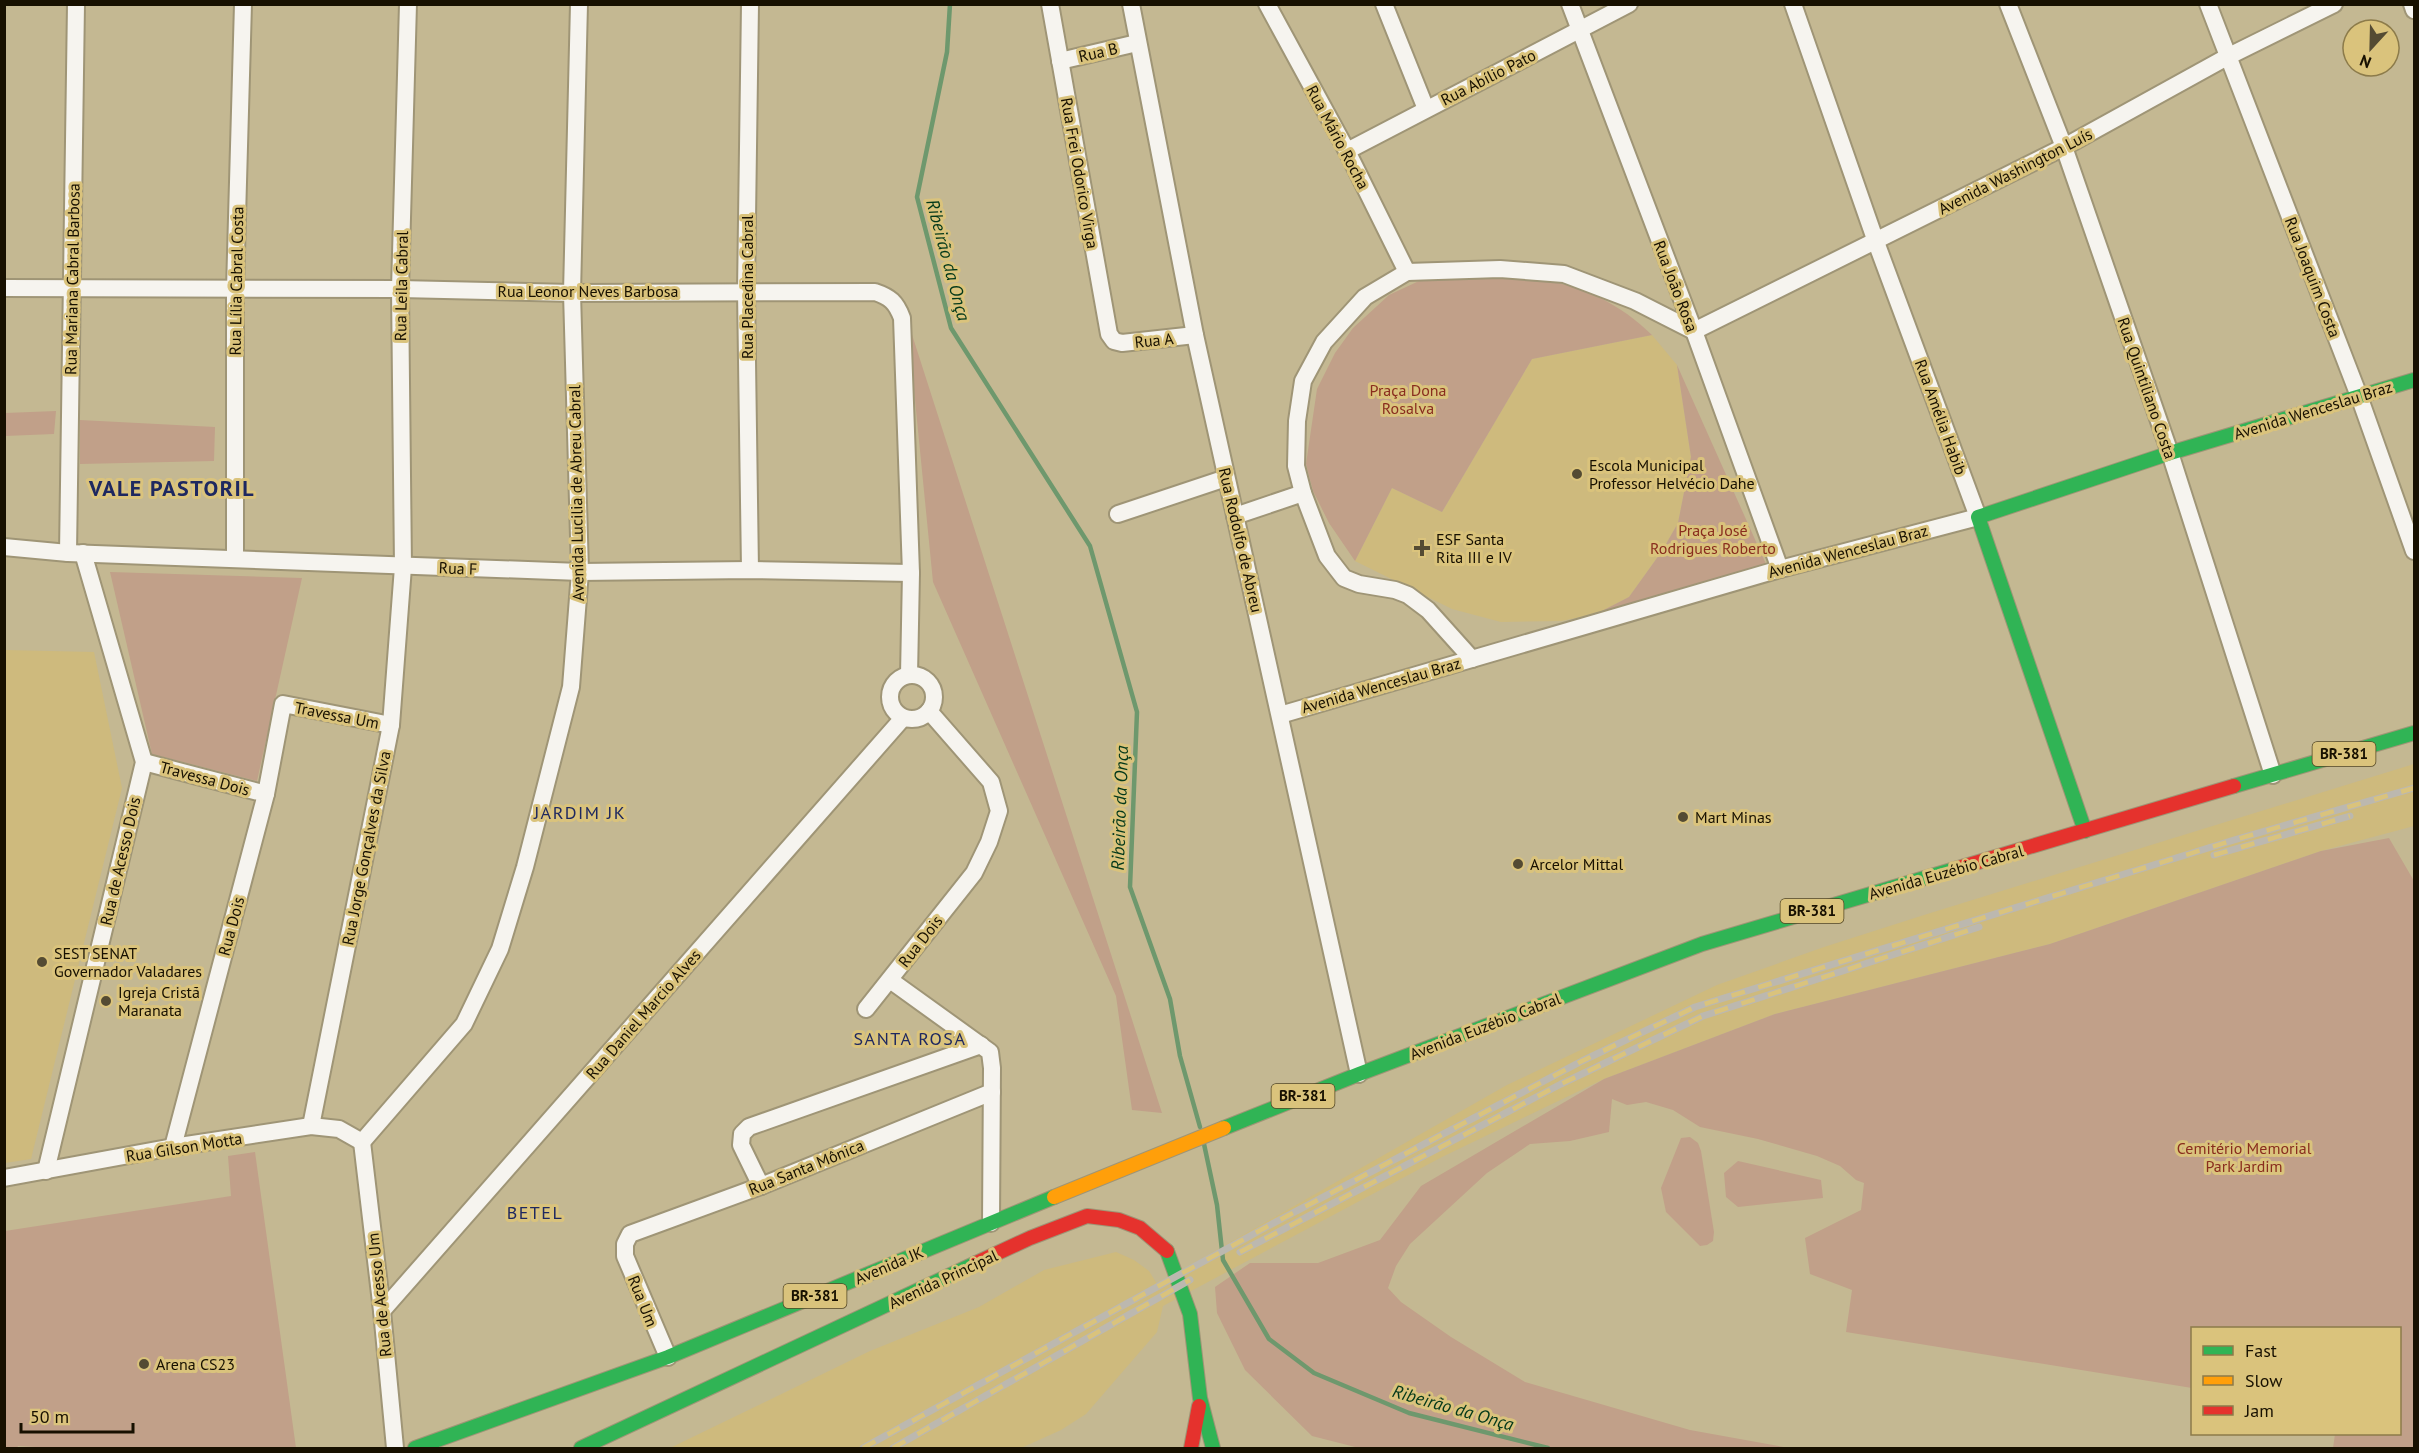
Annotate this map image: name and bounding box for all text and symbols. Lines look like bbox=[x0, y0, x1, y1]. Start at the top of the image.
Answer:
north arrow bbox=[2341, 18, 2401, 78]
street label: Rua B bbox=[1076, 38, 1120, 66]
street label: Rua Abílio Pato bbox=[1437, 45, 1539, 109]
text: N bbox=[2357, 51, 2374, 73]
street label: Rua Mário Rocha bbox=[1302, 82, 1374, 192]
street label: Rua Frei Odorico Virga bbox=[1057, 96, 1103, 250]
street label: Avenida Washington Luís bbox=[1935, 123, 2096, 219]
street label: Rua Mariana Cabral Barbosa bbox=[60, 183, 84, 375]
water label: Ribeirão da Onça bbox=[921, 197, 976, 323]
street label: Rua Lília Cabral Costa bbox=[225, 206, 247, 356]
street label: Rua Joaquim Costa bbox=[2281, 214, 2345, 340]
street label: Rua Placedina Cabral bbox=[737, 215, 757, 359]
street label: Rua Leila Cabral bbox=[390, 230, 412, 341]
street label: Rua João Rosa bbox=[1649, 238, 1703, 334]
street label: Rua Leonor Neves Barbosa bbox=[498, 281, 678, 301]
street label: Rua Quintiliano Costa bbox=[2113, 315, 2181, 461]
street label: Rua A bbox=[1134, 328, 1175, 352]
street label: Rua Amélia Habib bbox=[1911, 356, 1971, 478]
street label: Avenida Wenceslau Braz bbox=[2231, 376, 2395, 444]
park label: Praça Dona Rosalva bbox=[1370, 380, 1446, 418]
street label: Avenida Lucilia de Abreu Cabral bbox=[564, 385, 588, 601]
place label: Escola Municipal Professor Helvécio Dahe bbox=[1589, 455, 1755, 493]
street label: Rua Rodolfo de Abreu bbox=[1215, 466, 1267, 614]
marker: Escola Municipal Professor Helvécio Dahe bbox=[1570, 467, 1584, 481]
district label: VALE PASTORIL bbox=[88, 474, 255, 502]
park label: Praça José Rodrigues Roberto bbox=[1650, 520, 1776, 558]
street label: Avenida Wenceslau Braz bbox=[1766, 520, 1930, 582]
place label: ESF Santa Rita III e IV bbox=[1436, 529, 1513, 567]
marker: ESF Santa Rita III e IV bbox=[1413, 539, 1431, 557]
street label: Rua F bbox=[438, 557, 478, 579]
street label: Avenida Wenceslau Braz bbox=[1299, 653, 1463, 717]
street label: Travessa Um bbox=[293, 697, 381, 733]
road number: BR-381 bbox=[2312, 742, 2376, 766]
water label: Ribeirão da Onça bbox=[1106, 745, 1133, 871]
street label: Rua Jorge Gonçalves da Silva bbox=[337, 749, 395, 947]
street label: Travessa Dois bbox=[158, 756, 252, 800]
street label: Rua de Acesso Dois bbox=[95, 795, 145, 927]
district label: JARDIM JK bbox=[533, 801, 626, 824]
place label: Mart Minas bbox=[1695, 807, 1772, 827]
marker: Mart Minas bbox=[1676, 810, 1690, 824]
street label: Avenida Euzébio Cabral bbox=[1866, 840, 2026, 904]
place label: Arcelor Mittal bbox=[1530, 854, 1623, 874]
marker: Arcelor Mittal bbox=[1511, 857, 1525, 871]
street label: Rua Dois bbox=[214, 894, 249, 958]
road number: BR-381 bbox=[1780, 899, 1844, 923]
street label: Rua Dois bbox=[894, 911, 947, 971]
place label: SEST SENAT Governador Valadares bbox=[54, 943, 202, 981]
street label: Rua Daniel Marcio Alves bbox=[581, 945, 705, 1083]
marker: SEST SENAT Governador Valadares bbox=[35, 955, 49, 969]
place label: Igreja Cristã Maranata bbox=[118, 982, 200, 1020]
street label: Avenida Euzébio Cabral bbox=[1407, 988, 1563, 1064]
marker: Igreja Cristã Maranata bbox=[99, 994, 113, 1008]
district label: SANTA ROSA bbox=[854, 1027, 966, 1050]
road number: BR-381 bbox=[1272, 1084, 1334, 1108]
street label: Rua Gilson Motta bbox=[125, 1128, 243, 1166]
street label: Rua Santa Mônica bbox=[745, 1135, 867, 1199]
park label: Cemitério Memorial Park Jardim bbox=[2177, 1138, 2312, 1176]
district label: BETEL bbox=[507, 1201, 563, 1224]
street label: Rua de Acesso Um bbox=[363, 1232, 395, 1358]
street label: Avenida JK bbox=[852, 1241, 927, 1288]
street label: Avenida Principal bbox=[885, 1245, 1001, 1313]
street label: Rua Um bbox=[624, 1272, 662, 1330]
road number: BR-381 bbox=[784, 1284, 846, 1308]
legend bbox=[2191, 1327, 2401, 1435]
text: Fast bbox=[2245, 1339, 2277, 1362]
place label: Arena CS23 bbox=[156, 1354, 235, 1374]
marker: Arena CS23 bbox=[137, 1357, 151, 1371]
text: Slow bbox=[2245, 1369, 2283, 1392]
water label: Ribeirão da Onça bbox=[1390, 1379, 1517, 1436]
scale bar bbox=[21, 1396, 134, 1434]
text: Jam bbox=[2244, 1399, 2274, 1422]
text: 50 m bbox=[30, 1405, 69, 1428]

